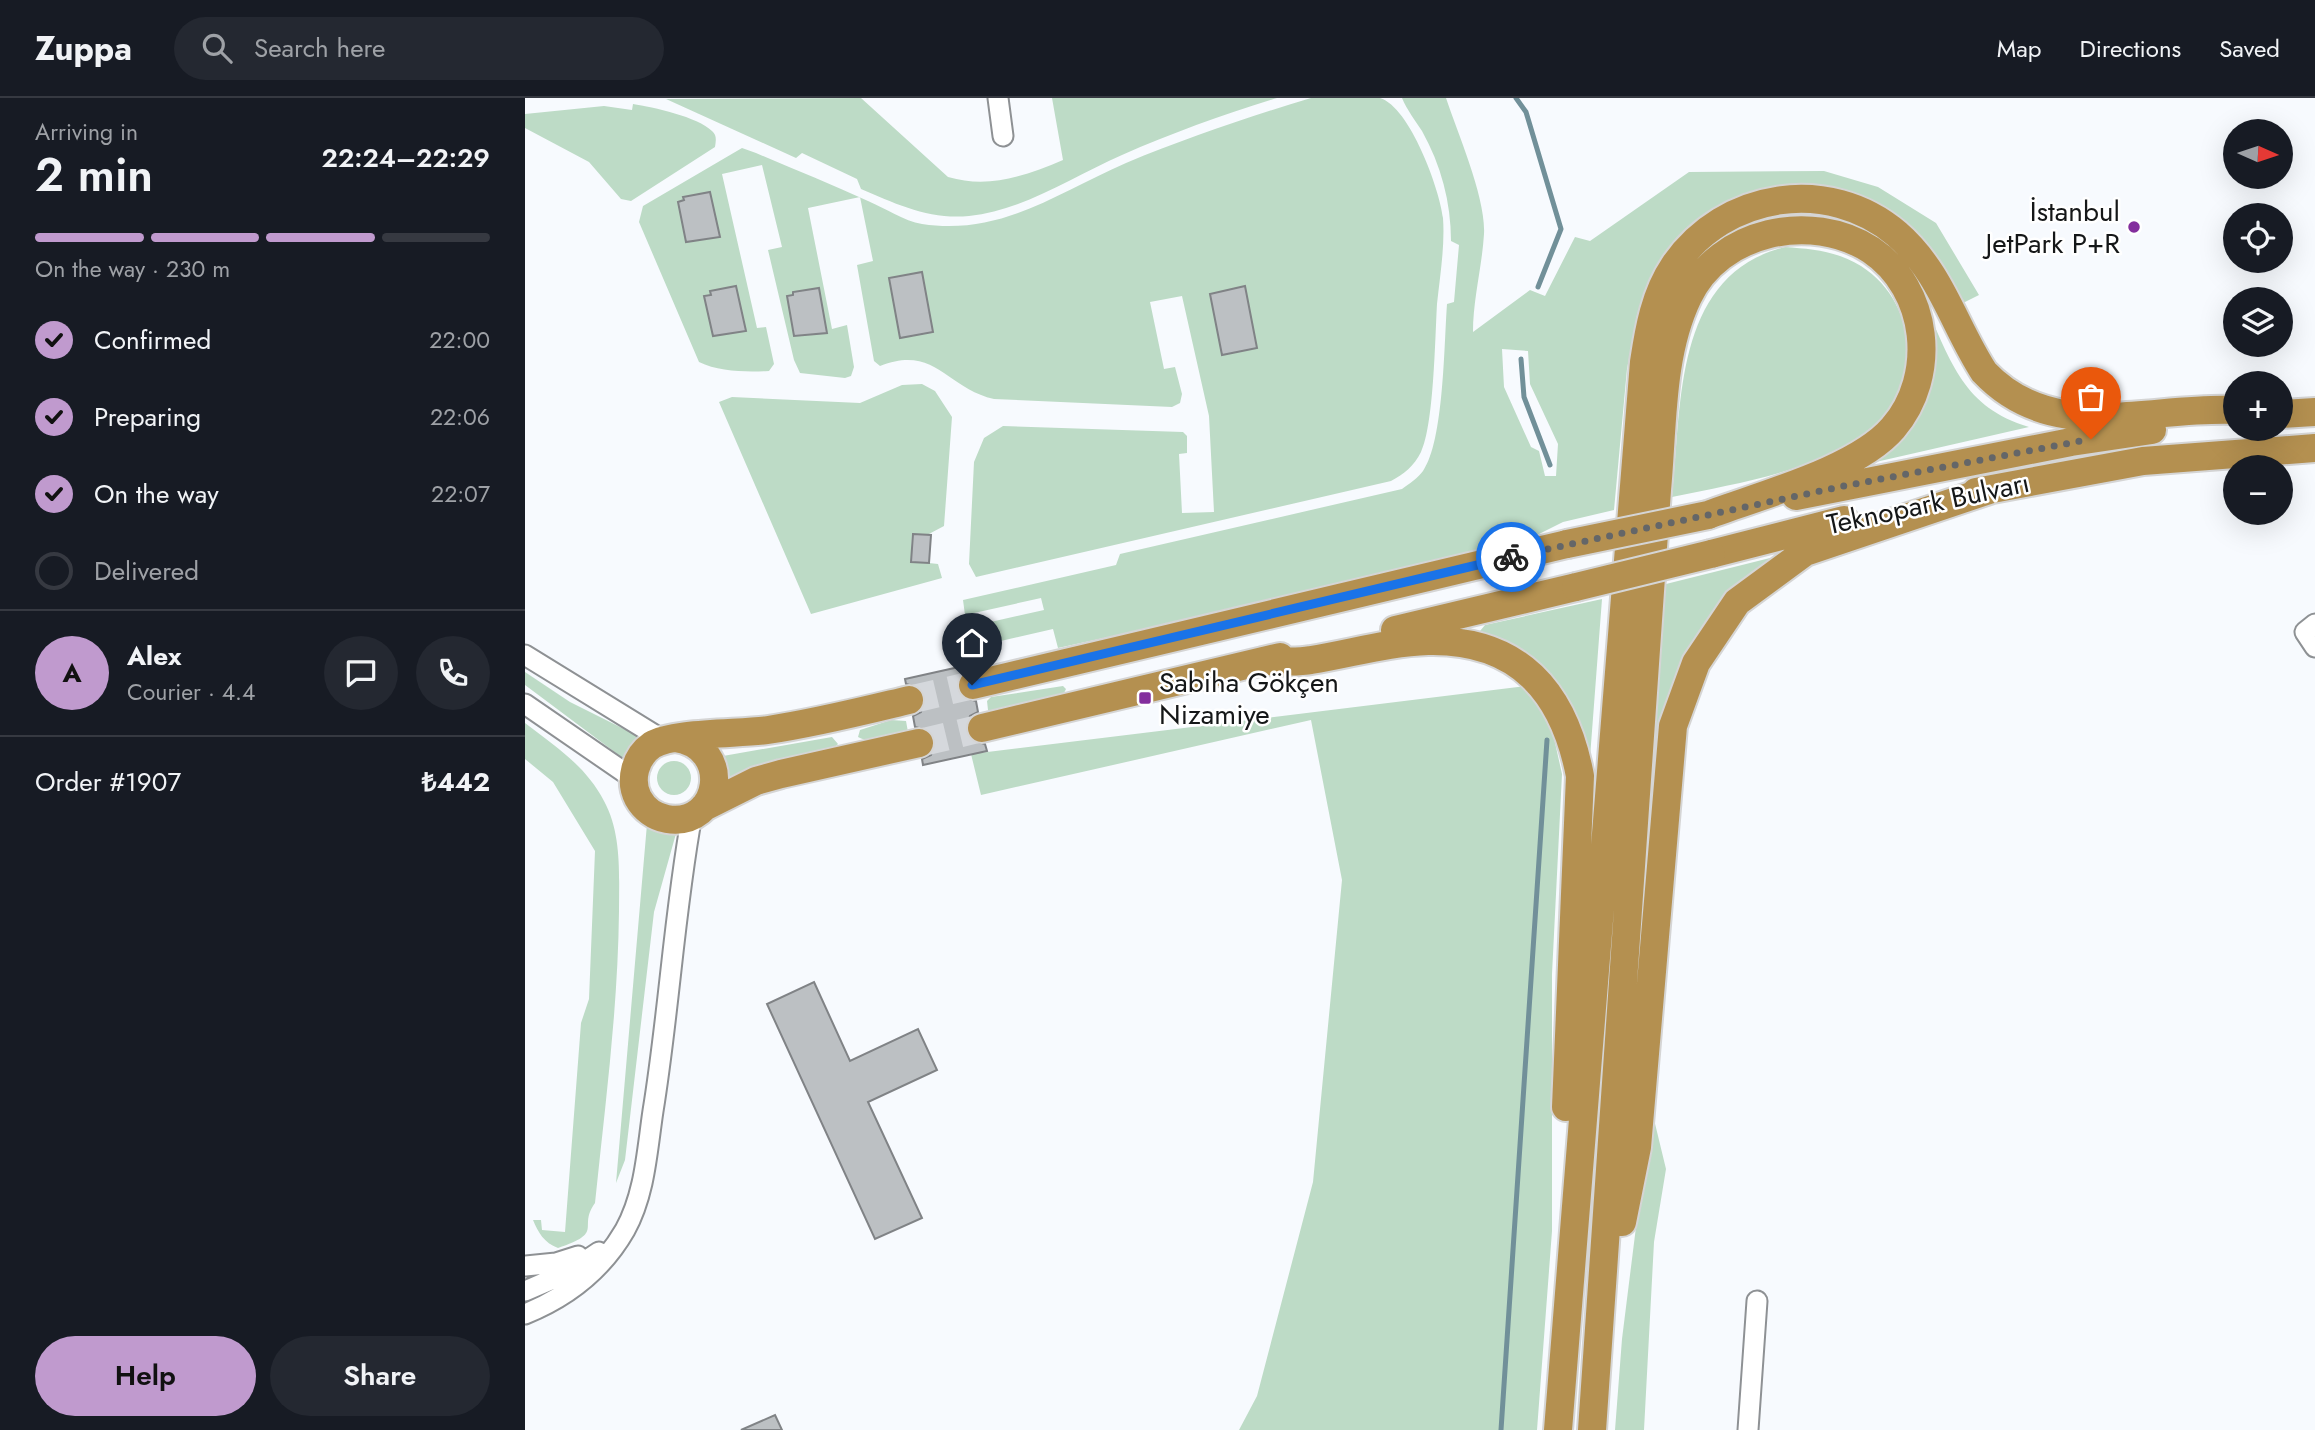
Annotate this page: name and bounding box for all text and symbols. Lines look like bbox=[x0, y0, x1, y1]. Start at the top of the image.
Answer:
search box bbox=[174, 17, 664, 80]
text: Zuppa bbox=[35, 25, 132, 72]
icon: search bbox=[198, 29, 236, 67]
text: Search here bbox=[254, 29, 385, 67]
text: Map bbox=[1997, 31, 2042, 66]
text: Directions bbox=[2080, 31, 2181, 66]
text: Saved bbox=[2219, 31, 2280, 66]
text: Arriving in bbox=[35, 115, 138, 149]
north arrow bbox=[2223, 119, 2293, 189]
map controls bbox=[2223, 119, 2293, 525]
text: 22:24–22:29 bbox=[322, 139, 490, 177]
text: 2 min bbox=[35, 142, 153, 208]
place label: İstanbul JetPark P+R bbox=[1982, 191, 2120, 264]
button: locate bbox=[2223, 203, 2293, 273]
marker: İstanbul JetPark P+R bbox=[2126, 219, 2142, 235]
text: On the way · 230 m bbox=[35, 252, 230, 286]
button: layers bbox=[2223, 287, 2293, 357]
icon: check bbox=[35, 321, 73, 359]
text: Confirmed bbox=[94, 321, 211, 359]
text: 22:00 bbox=[429, 323, 490, 357]
pin bbox=[2061, 367, 2121, 439]
button: + bbox=[2223, 371, 2293, 441]
icon: bag bbox=[2072, 378, 2110, 416]
icon: check bbox=[35, 398, 73, 436]
text: Preparing bbox=[94, 398, 201, 436]
text: 22:06 bbox=[430, 400, 490, 434]
button: − bbox=[2223, 455, 2293, 525]
street label: Teknopark Bulvarı bbox=[1823, 462, 2033, 545]
icon: check bbox=[35, 475, 73, 513]
text: On the way bbox=[94, 475, 219, 513]
text: 22:07 bbox=[431, 477, 490, 511]
courier bbox=[1476, 522, 1546, 592]
icon: bike bbox=[1492, 538, 1530, 576]
text: Delivered bbox=[94, 552, 199, 590]
pin bbox=[942, 613, 1002, 685]
icon: home bbox=[953, 624, 991, 662]
button: chat bbox=[324, 636, 398, 710]
button: phone bbox=[416, 636, 490, 710]
text: Alex bbox=[127, 637, 181, 675]
text: A bbox=[62, 654, 82, 692]
place label: Sabiha Gökçen Nizamiye bbox=[1159, 662, 1339, 735]
text: Courier · 4.4 bbox=[127, 675, 255, 709]
marker: Sabiha Gökçen Nizamiye bbox=[1137, 690, 1153, 706]
text: Order #1907 bbox=[35, 763, 181, 801]
text: ₺442 bbox=[422, 763, 490, 801]
button: Help bbox=[35, 1336, 256, 1416]
button: Share bbox=[270, 1336, 490, 1416]

